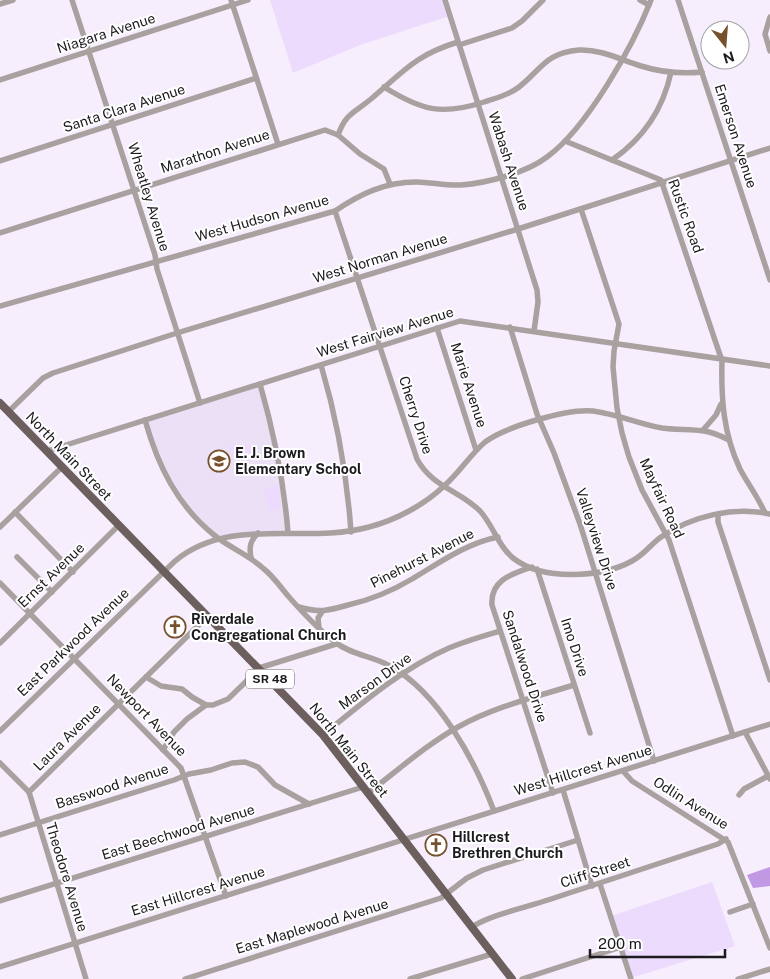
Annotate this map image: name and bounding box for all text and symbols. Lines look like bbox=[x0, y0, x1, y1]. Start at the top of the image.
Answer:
street label: Niagara Avenue bbox=[55, 10, 157, 56]
north arrow bbox=[700, 20, 750, 70]
text: N bbox=[721, 48, 736, 67]
street label: Santa Clara Avenue bbox=[61, 81, 187, 135]
street label: Emerson Avenue bbox=[712, 82, 760, 190]
street label: Wabash Avenue bbox=[485, 110, 533, 213]
street label: Marathon Avenue bbox=[158, 126, 272, 176]
street label: Wheatley Avenue bbox=[125, 141, 173, 253]
street label: Rustic Road bbox=[665, 177, 707, 255]
street label: West Hudson Avenue bbox=[193, 191, 331, 245]
street label: West Norman Avenue bbox=[311, 230, 449, 286]
street label: West Fairview Avenue bbox=[315, 304, 455, 360]
street label: Marie Avenue bbox=[448, 341, 490, 430]
street label: Cherry Drive bbox=[396, 374, 436, 456]
street label: North Main Street bbox=[23, 409, 115, 503]
place label: E. J. Brown Elementary School bbox=[235, 445, 362, 477]
school or university icon: E. J. Brown Elementary School bbox=[207, 449, 231, 473]
street label: Mayfair Road bbox=[636, 455, 688, 541]
street label: Valleyview Drive bbox=[573, 486, 621, 592]
street label: Pinehurst Avenue bbox=[368, 525, 476, 591]
street label: Ernst Avenue bbox=[15, 539, 87, 611]
street label: East Parkwood Avenue bbox=[14, 585, 132, 699]
street label: Sandalwood Drive bbox=[499, 608, 551, 724]
place label: Riverdale Congregational Church bbox=[191, 611, 346, 643]
church icon: Riverdale Congregational Church bbox=[163, 615, 187, 639]
street label: Imo Drive bbox=[558, 616, 592, 678]
street label: Marson Drive bbox=[336, 649, 414, 713]
road number: SR 48 bbox=[246, 670, 294, 689]
street label: Newport Avenue bbox=[104, 671, 190, 759]
street label: Laura Avenue bbox=[30, 700, 104, 774]
street label: North Main Street bbox=[306, 700, 392, 800]
street label: West Hillcrest Avenue bbox=[512, 741, 654, 799]
street label: Basswood Avenue bbox=[54, 760, 170, 812]
street label: Odlin Avenue bbox=[650, 773, 732, 833]
street label: East Beechwood Avenue bbox=[100, 801, 256, 863]
street label: Theodore Avenue bbox=[43, 821, 91, 934]
place label: Hillcrest Brethren Church bbox=[452, 829, 563, 861]
church icon: Hillcrest Brethren Church bbox=[424, 833, 448, 857]
street label: Cliff Street bbox=[558, 853, 632, 891]
street label: East Hillcrest Avenue bbox=[129, 863, 267, 919]
street label: East Maplewood Avenue bbox=[234, 895, 390, 957]
scale bar bbox=[590, 926, 725, 958]
text: 200 m bbox=[598, 935, 642, 952]

